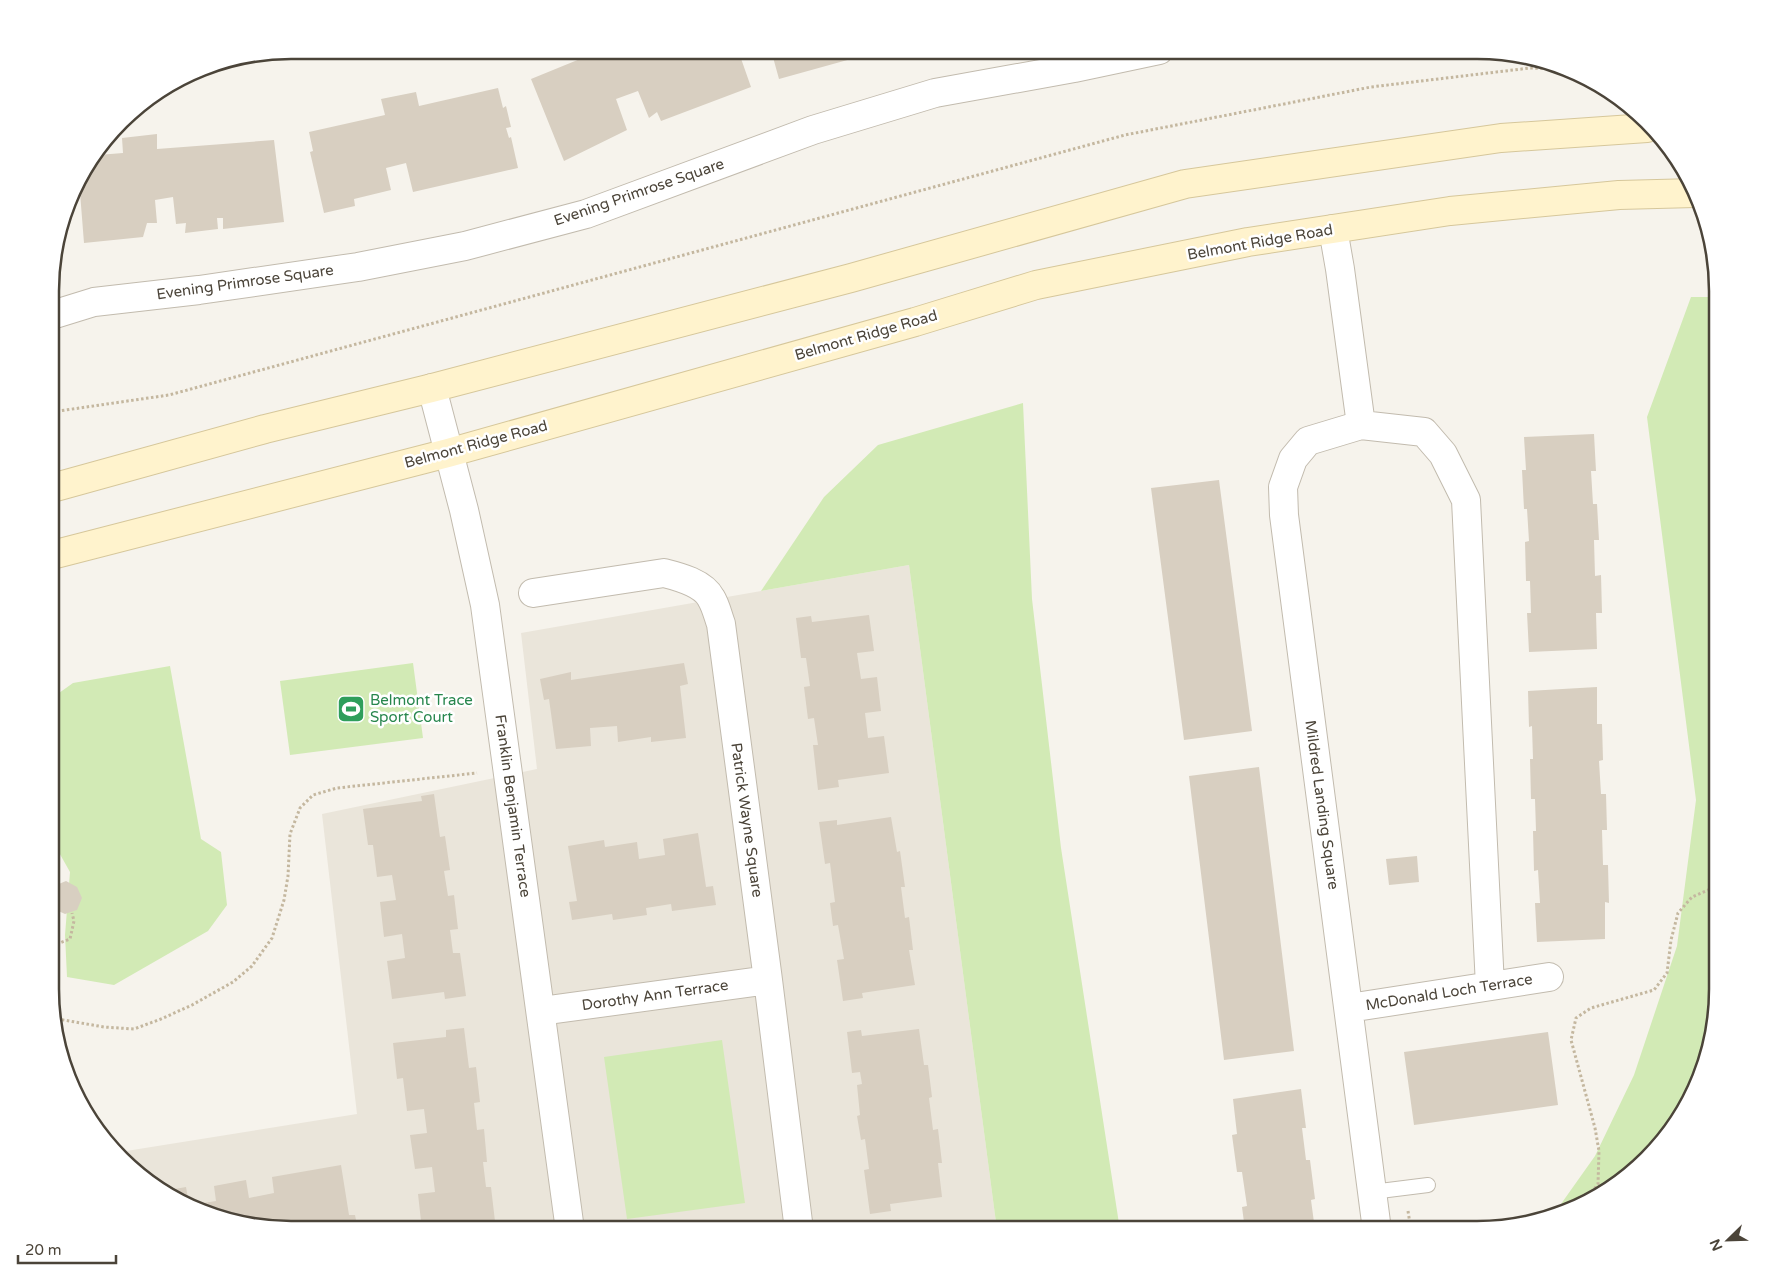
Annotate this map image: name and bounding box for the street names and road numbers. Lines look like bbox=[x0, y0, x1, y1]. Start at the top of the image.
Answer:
street label: Evening Primrose Square bbox=[552, 154, 726, 230]
street label: Belmont Ridge Road bbox=[1186, 220, 1334, 264]
street label: Evening Primrose Square bbox=[155, 261, 335, 303]
street label: Belmont Ridge Road bbox=[793, 306, 939, 364]
street label: Belmont Ridge Road bbox=[402, 416, 550, 472]
street label: Franklin Benjamin Terrace bbox=[491, 713, 535, 899]
street label: Mildred Landing Square bbox=[1301, 719, 1343, 891]
street label: Patrick Wayne Square bbox=[727, 742, 767, 898]
street label: McDonald Loch Terrace bbox=[1364, 970, 1534, 1014]
street label: Dorothy Ann Terrace bbox=[581, 976, 729, 1014]

